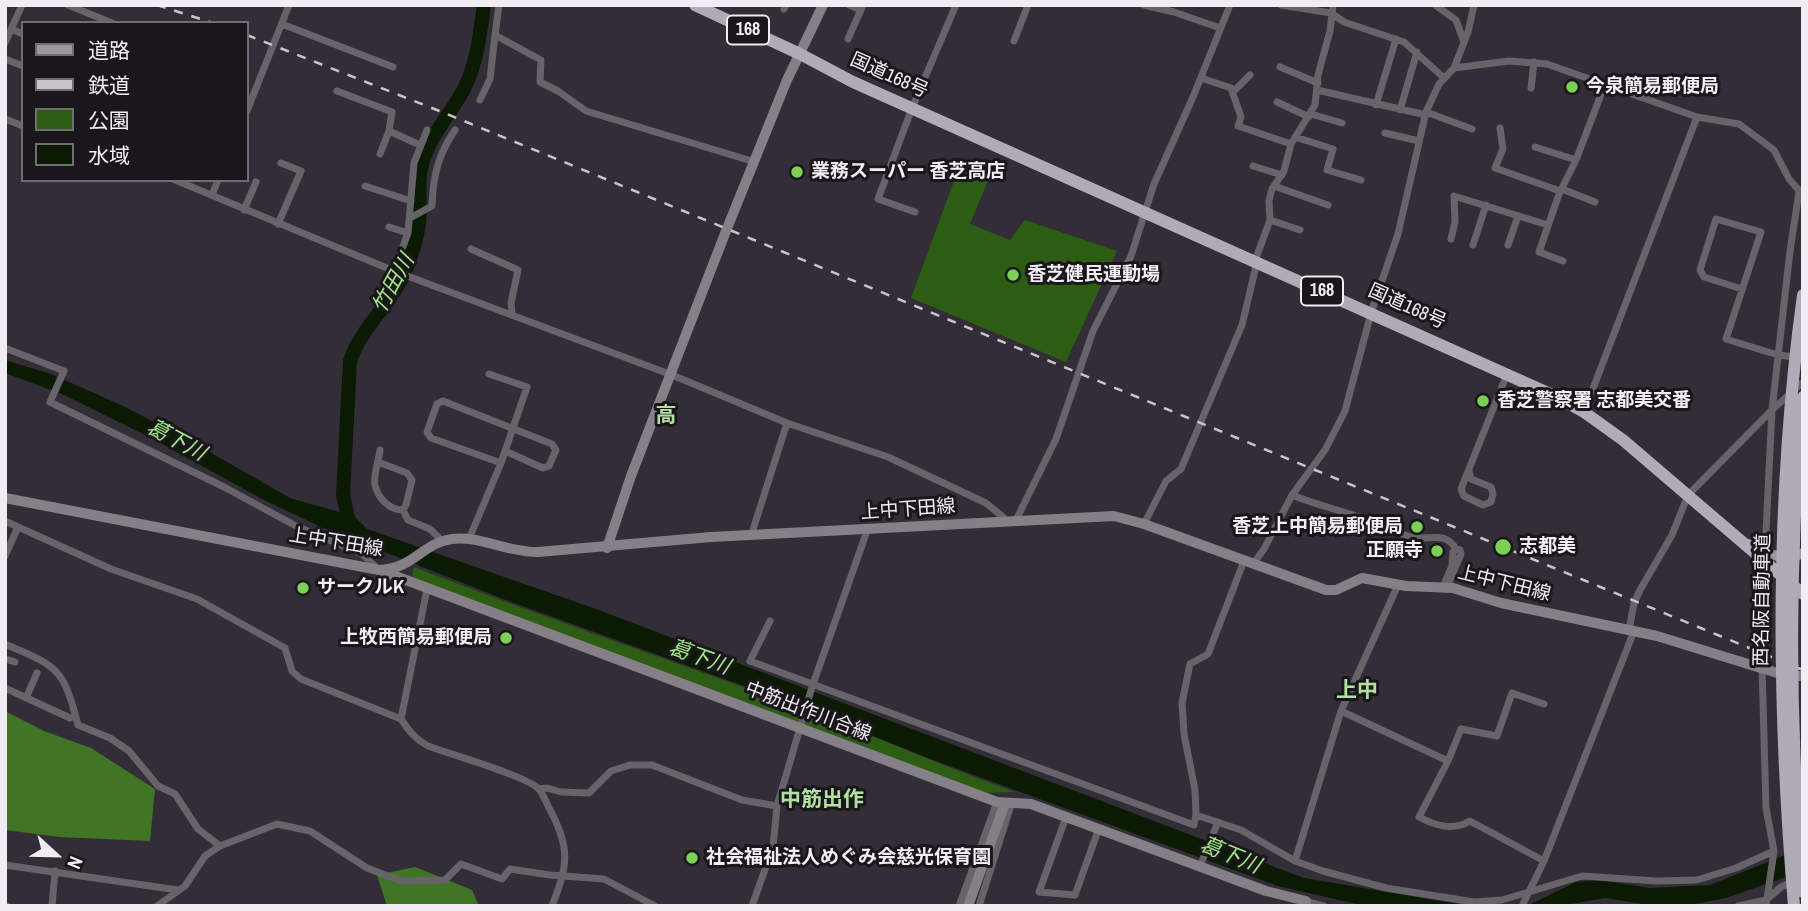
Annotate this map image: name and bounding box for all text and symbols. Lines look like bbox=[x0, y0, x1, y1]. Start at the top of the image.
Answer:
road number: 168 bbox=[727, 15, 769, 44]
legend bbox=[21, 21, 248, 182]
text: 道路 bbox=[88, 36, 130, 65]
street label: 国道168号 bbox=[846, 49, 932, 103]
text: 鉄道 bbox=[88, 71, 130, 100]
place label: 今泉簡易郵便局 bbox=[1586, 76, 1719, 98]
marker: 今泉簡易郵便局 bbox=[1564, 79, 1580, 95]
text: 公園 bbox=[88, 106, 130, 135]
text: 水域 bbox=[88, 141, 130, 170]
place label: 業務スーパー 香芝高店 bbox=[811, 161, 1005, 183]
marker: 業務スーパー 香芝高店 bbox=[789, 164, 805, 180]
water label: 竹田川 bbox=[368, 250, 420, 318]
place label: 香芝健民運動場 bbox=[1027, 264, 1160, 286]
marker: 香芝健民運動場 bbox=[1005, 267, 1021, 283]
road number: 168 bbox=[1301, 276, 1343, 306]
street label: 国道168号 bbox=[1364, 280, 1450, 334]
place label: 香芝警察署 志都美交番 bbox=[1497, 390, 1691, 412]
marker: 香芝警察署 志都美交番 bbox=[1475, 393, 1491, 409]
district label: 高 bbox=[656, 403, 676, 429]
water label: 葛下川 bbox=[142, 415, 210, 467]
street label: 上中下田線 bbox=[860, 495, 956, 525]
place label: 香芝上中簡易郵便局 bbox=[1232, 516, 1403, 538]
marker: 香芝上中簡易郵便局 bbox=[1409, 519, 1425, 535]
street label: 上中下田線 bbox=[287, 524, 385, 562]
street label: 西名阪自動車道 bbox=[1750, 533, 1776, 667]
place label: 志都美 bbox=[1519, 536, 1576, 558]
marker: 志都美 bbox=[1493, 537, 1513, 557]
place label: 正願寺 bbox=[1366, 540, 1423, 562]
marker: 正願寺 bbox=[1429, 543, 1445, 559]
street label: 上中下田線 bbox=[1455, 561, 1553, 607]
place label: サークルK bbox=[317, 577, 404, 599]
marker: サークルK bbox=[295, 580, 311, 596]
place label: 上牧西簡易郵便局 bbox=[340, 627, 492, 649]
marker: 上牧西簡易郵便局 bbox=[498, 630, 514, 646]
water label: 葛下川 bbox=[665, 635, 733, 681]
street label: 中筋出作川合線 bbox=[742, 678, 874, 746]
district label: 上中 bbox=[1336, 678, 1378, 704]
district label: 中筋出作 bbox=[780, 787, 864, 813]
north arrow bbox=[21, 820, 91, 890]
water label: 葛下川 bbox=[1196, 833, 1264, 879]
place label: 社会福祉法人めぐみ会慈光保育園 bbox=[706, 847, 991, 869]
marker: 社会福祉法人めぐみ会慈光保育園 bbox=[684, 850, 700, 866]
text: N bbox=[61, 853, 90, 873]

